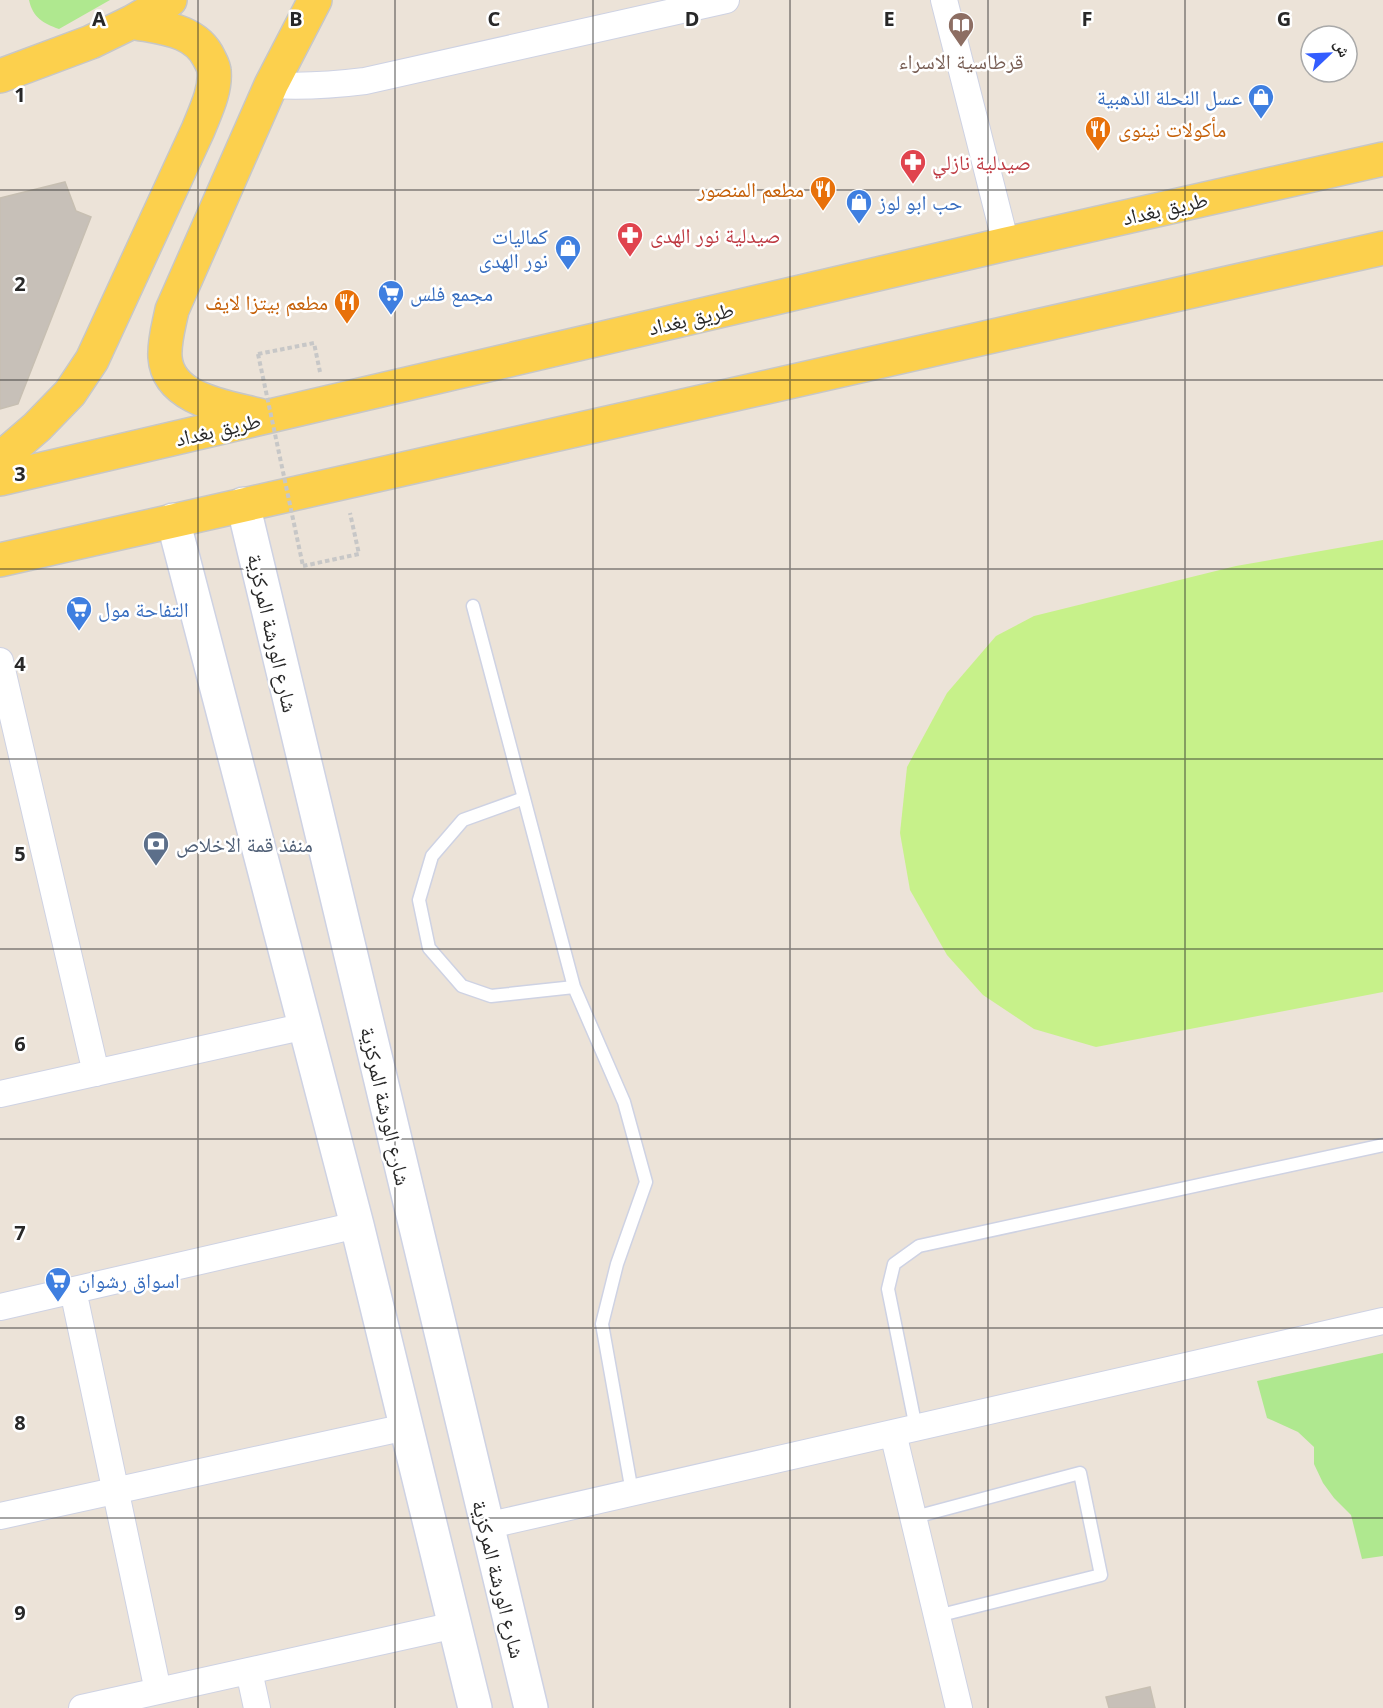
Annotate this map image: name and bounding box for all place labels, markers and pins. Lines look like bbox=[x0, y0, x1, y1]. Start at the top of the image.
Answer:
library icon: قرطاسية الاسراء bbox=[946, 10, 976, 48]
place label: قرطاسية الاسراء bbox=[898, 47, 1024, 75]
shop icon: عسل النحلة الذهبية bbox=[1246, 82, 1276, 120]
place label: عسل النحلة الذهبية bbox=[1097, 83, 1242, 111]
restaurant icon: مأكولات نينوى bbox=[1083, 114, 1113, 152]
place label: مأكولات نينوى bbox=[1118, 115, 1226, 143]
pharmacy icon: صيدلية نازلي bbox=[898, 147, 928, 185]
place label: صيدلية نازلي bbox=[932, 148, 1031, 179]
restaurant icon: مطعم المنصور bbox=[808, 174, 838, 212]
place label: مطعم المنصور bbox=[696, 175, 804, 204]
shop icon: حب ابو لوز bbox=[844, 187, 874, 225]
place label: حب ابو لوز bbox=[877, 188, 962, 216]
pharmacy icon: صيدلية نور الهدى bbox=[615, 220, 645, 258]
place label: صيدلية نور الهدى bbox=[650, 221, 781, 249]
place label: كماليات نور الهدى bbox=[478, 222, 548, 274]
shop icon: كماليات نور الهدى bbox=[553, 233, 583, 271]
supermarket icon: مجمع فلس bbox=[376, 278, 406, 316]
place label: مجمع فلس bbox=[410, 279, 493, 307]
restaurant icon: مطعم بيتزا لايف bbox=[332, 287, 362, 325]
place label: مطعم بيتزا لايف bbox=[205, 288, 328, 317]
supermarket icon: التفاحة مول bbox=[64, 594, 94, 632]
place label: التفاحة مول bbox=[98, 595, 189, 623]
bank icon: منفذ قمة الاخلاص bbox=[141, 829, 171, 867]
place label: منفذ قمة الاخلاص bbox=[176, 830, 313, 858]
supermarket icon: اسواق رشوان bbox=[43, 1265, 73, 1303]
place label: اسواق رشوان bbox=[78, 1266, 180, 1294]

